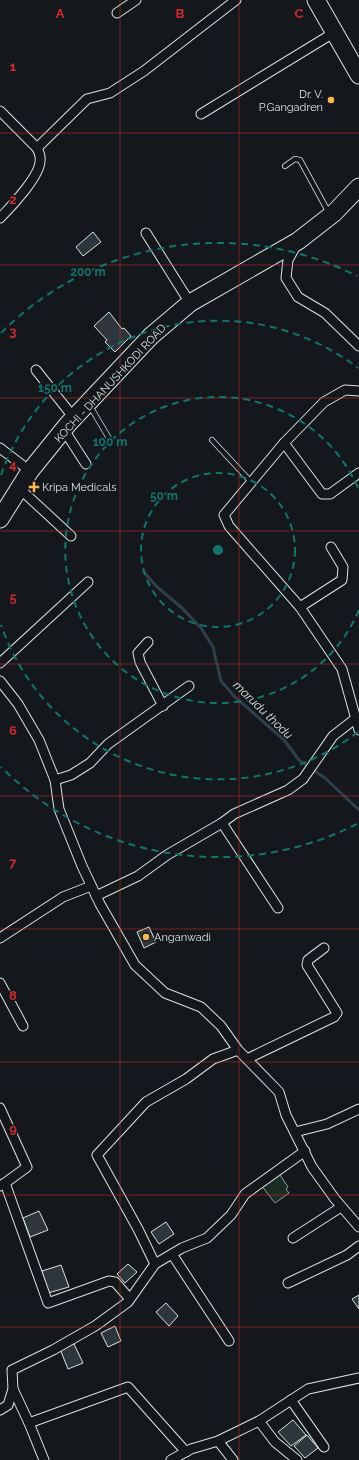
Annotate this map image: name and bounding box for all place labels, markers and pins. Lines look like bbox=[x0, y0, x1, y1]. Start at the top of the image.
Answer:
place label: Dr. V. P.Gangadren bbox=[259, 88, 323, 114]
marker: Dr. V. P.Gangadren bbox=[326, 95, 336, 105]
place label: Kripa Medicals bbox=[42, 481, 117, 494]
marker: Kripa Medicals bbox=[29, 482, 39, 492]
centre of rings bbox=[211, 543, 225, 557]
place label: Anganwadi bbox=[154, 931, 211, 944]
marker: Anganwadi bbox=[141, 932, 151, 942]

